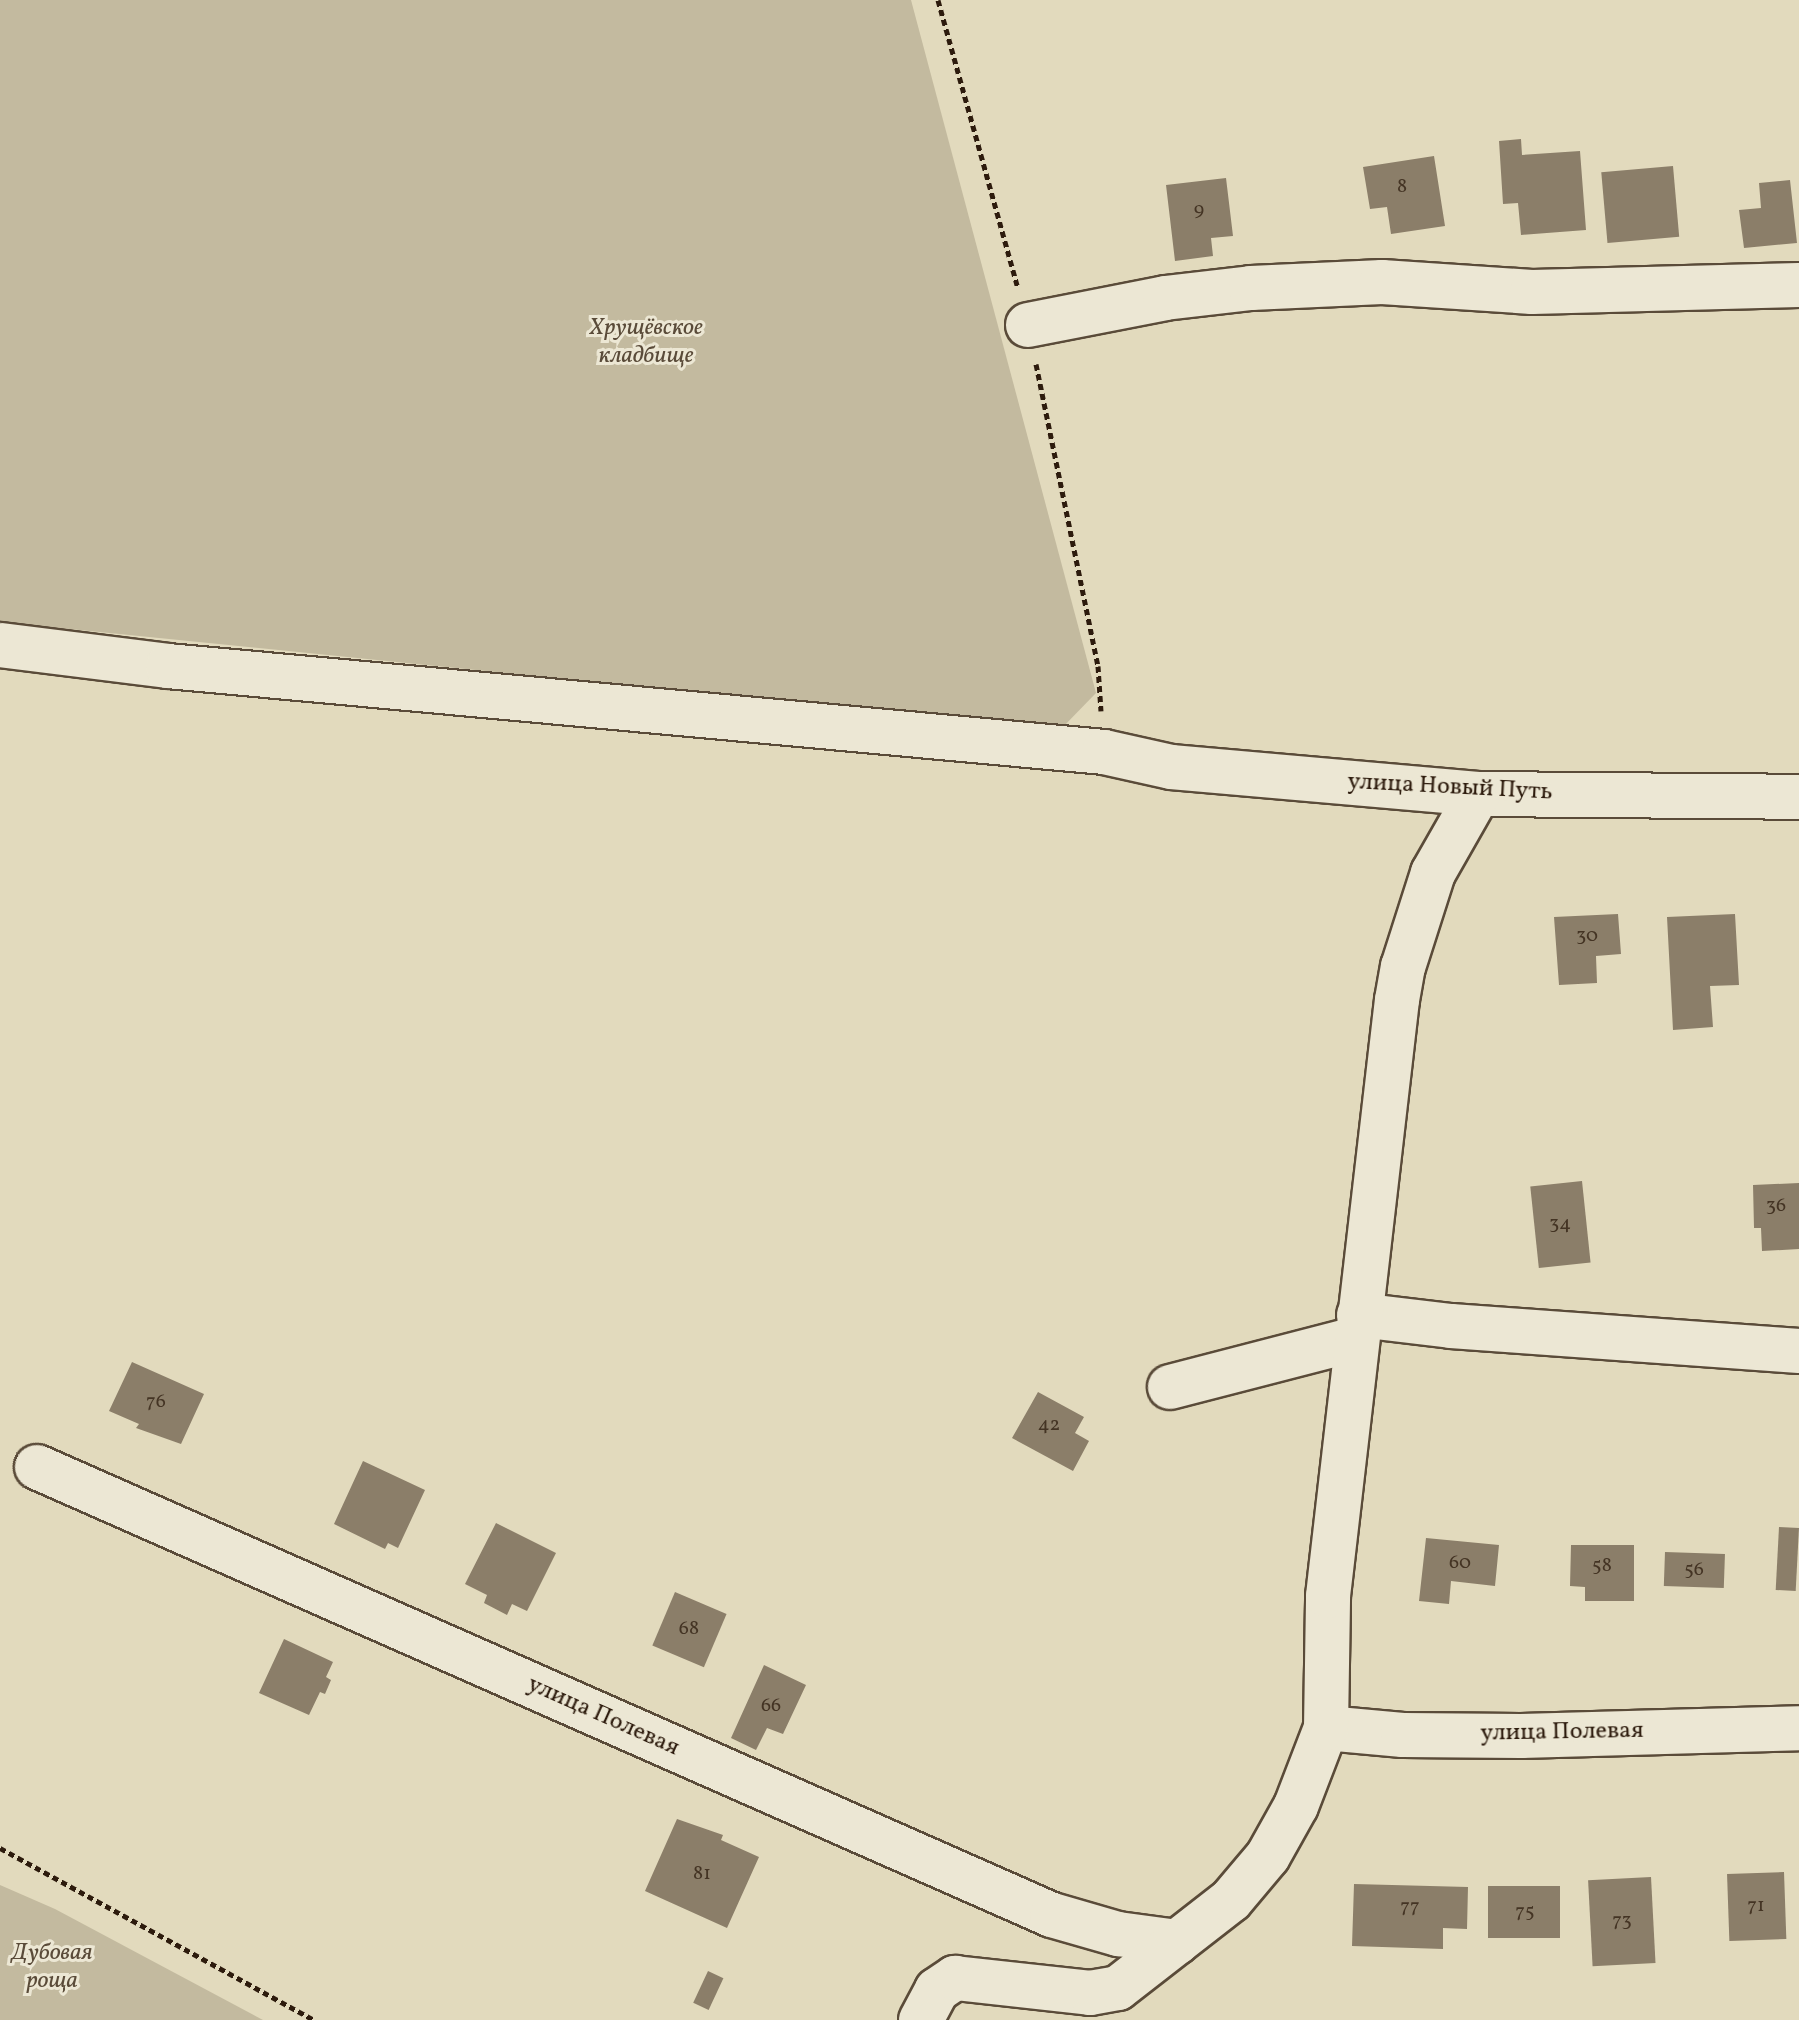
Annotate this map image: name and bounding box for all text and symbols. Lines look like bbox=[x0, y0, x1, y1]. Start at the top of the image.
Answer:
house number: 8 bbox=[1397, 175, 1407, 199]
house number: 9 bbox=[1194, 198, 1204, 222]
park label: Хрущёвское кладбище bbox=[589, 315, 703, 371]
street label: улица Новый Путь bbox=[1347, 768, 1553, 808]
house number: 30 bbox=[1576, 924, 1598, 948]
house number: 36 bbox=[1766, 1194, 1786, 1218]
house number: 34 bbox=[1549, 1212, 1571, 1236]
house number: 76 bbox=[146, 1390, 166, 1414]
house number: 42 bbox=[1038, 1413, 1060, 1437]
house number: 60 bbox=[1449, 1551, 1471, 1575]
house number: 58 bbox=[1592, 1554, 1612, 1578]
house number: 56 bbox=[1684, 1558, 1704, 1582]
house number: 68 bbox=[679, 1617, 699, 1641]
street label: улица Полевая bbox=[523, 1671, 683, 1763]
house number: 66 bbox=[761, 1694, 781, 1718]
street label: улица Полевая bbox=[1480, 1717, 1644, 1749]
house number: 81 bbox=[693, 1862, 711, 1886]
house number: 71 bbox=[1747, 1894, 1765, 1918]
house number: 77 bbox=[1400, 1895, 1420, 1919]
house number: 75 bbox=[1515, 1900, 1535, 1924]
house number: 73 bbox=[1612, 1909, 1632, 1933]
park label: Дубовая роща bbox=[12, 1940, 92, 1996]

